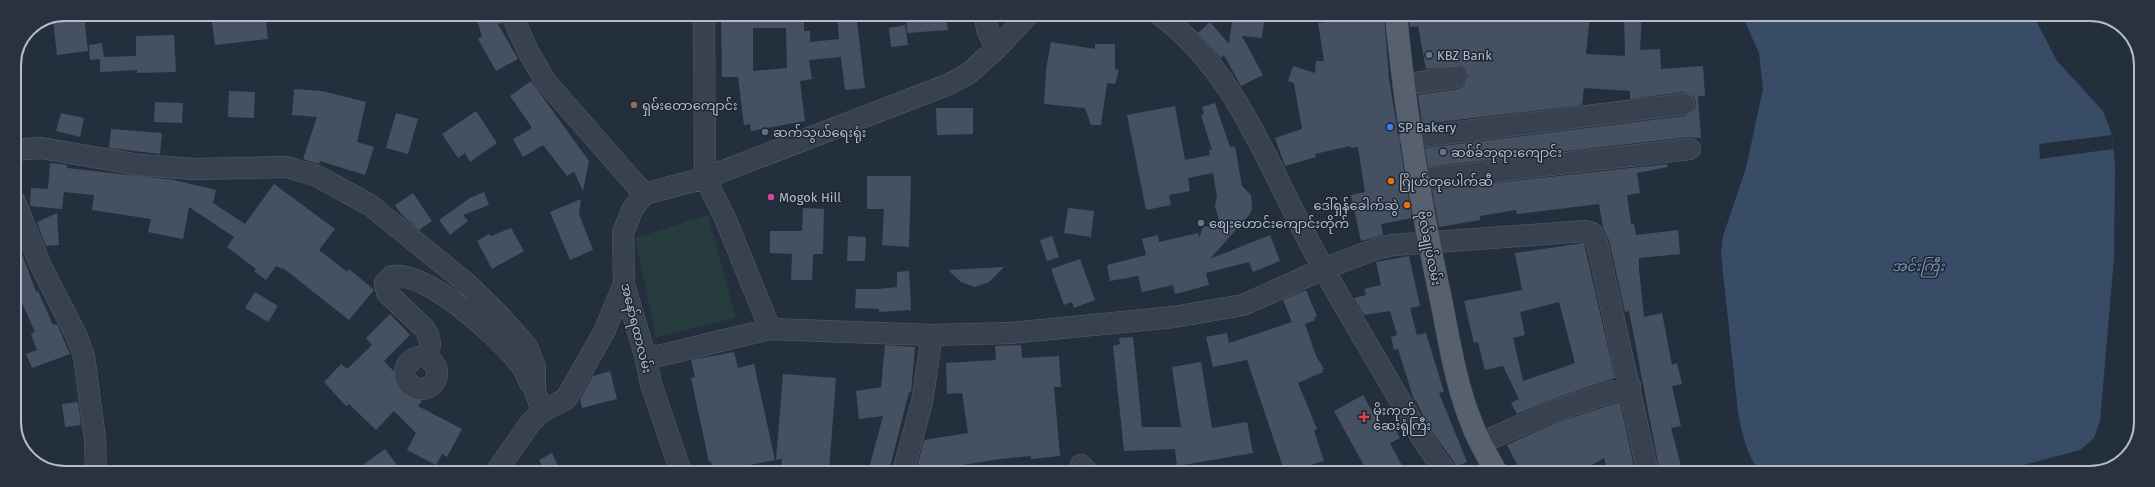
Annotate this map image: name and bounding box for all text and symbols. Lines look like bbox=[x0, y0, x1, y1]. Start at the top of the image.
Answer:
place label: KBZ Bank bbox=[1437, 48, 1492, 63]
marker: KBZ Bank bbox=[1424, 50, 1434, 60]
place label: ရှမ်းတောကျောင်း bbox=[642, 97, 738, 116]
marker: ရှမ်းတောကျောင်း bbox=[629, 100, 639, 110]
place label: SP Bakery bbox=[1398, 120, 1457, 135]
marker: SP Bakery bbox=[1385, 122, 1395, 132]
place label: ဆက်သွယ်ရေးရုံး bbox=[773, 124, 866, 143]
marker: ဆက်သွယ်ရေးရုံး bbox=[760, 127, 770, 137]
place label: ဆစ်ခ်ဘုရားကျောင်း bbox=[1451, 144, 1562, 163]
marker: ဆစ်ခ်ဘုရားကျောင်း bbox=[1438, 147, 1448, 157]
place label: ဂြိုဟ်တုပေါက်ဆီ bbox=[1399, 173, 1493, 192]
marker: ဂြိုဟ်တုပေါက်ဆီ bbox=[1386, 176, 1396, 186]
place label: Mogok Hill bbox=[779, 190, 841, 205]
marker: Mogok Hill bbox=[766, 192, 776, 202]
place label: ဒေါ်ရှန်ခေါက်ဆွဲ bbox=[1313, 197, 1399, 216]
marker: ဒေါ်ရှန်ခေါက်ဆွဲ bbox=[1402, 200, 1412, 210]
street label: ဗိုလ်‌ချုပ်‌လမ်း bbox=[1412, 209, 1445, 287]
place label: စျေးဟောင်းကျောင်းတိုက် bbox=[1209, 215, 1349, 234]
marker: စျေးဟောင်းကျောင်းတိုက် bbox=[1196, 218, 1206, 228]
water label: အင်းကြီး bbox=[1892, 256, 1945, 278]
street label: အ‌နော်‌ရထာလမ်း bbox=[615, 281, 656, 376]
place label: မိုးကုတ်‌ ‌ဆေးရုံကြီး bbox=[1373, 402, 1431, 436]
marker: မိုးကုတ်‌ ‌ဆေးရုံကြီး bbox=[1358, 411, 1370, 423]

